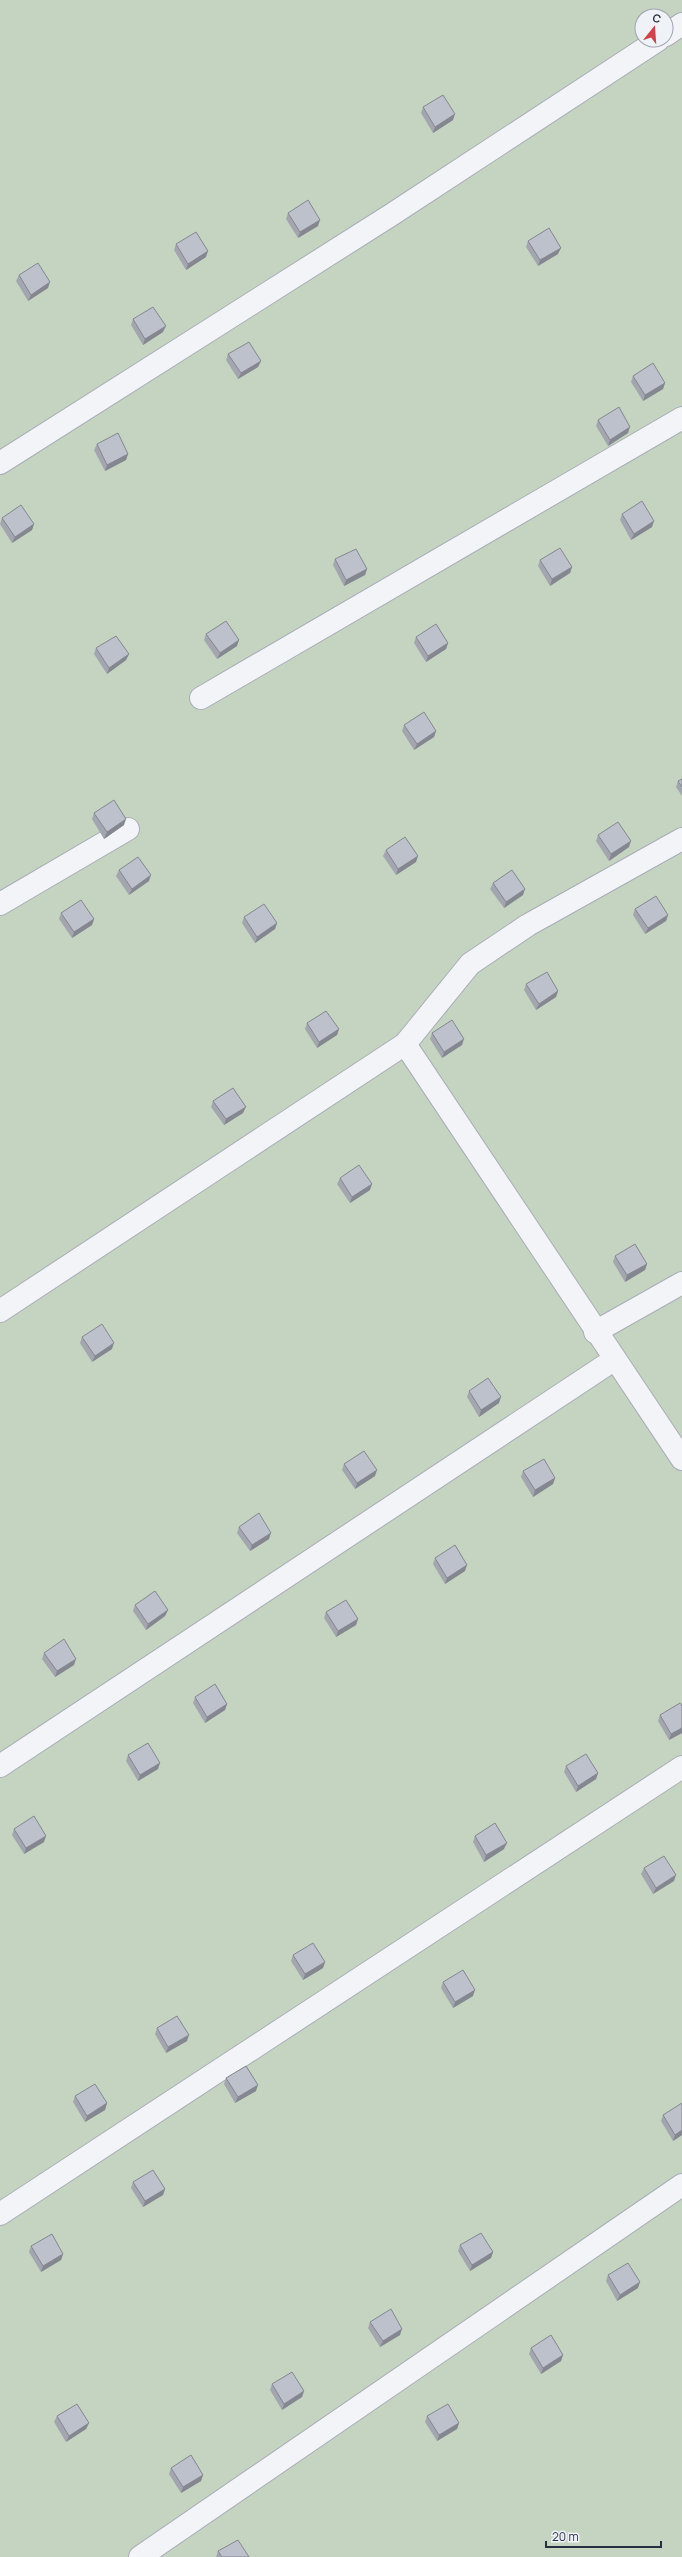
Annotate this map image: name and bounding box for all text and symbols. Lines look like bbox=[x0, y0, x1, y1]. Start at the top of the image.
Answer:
north arrow bbox=[634, 8, 674, 48]
text: С bbox=[651, 10, 663, 26]
scale bar bbox=[546, 2523, 661, 2549]
text: 20 m bbox=[552, 2528, 579, 2545]

